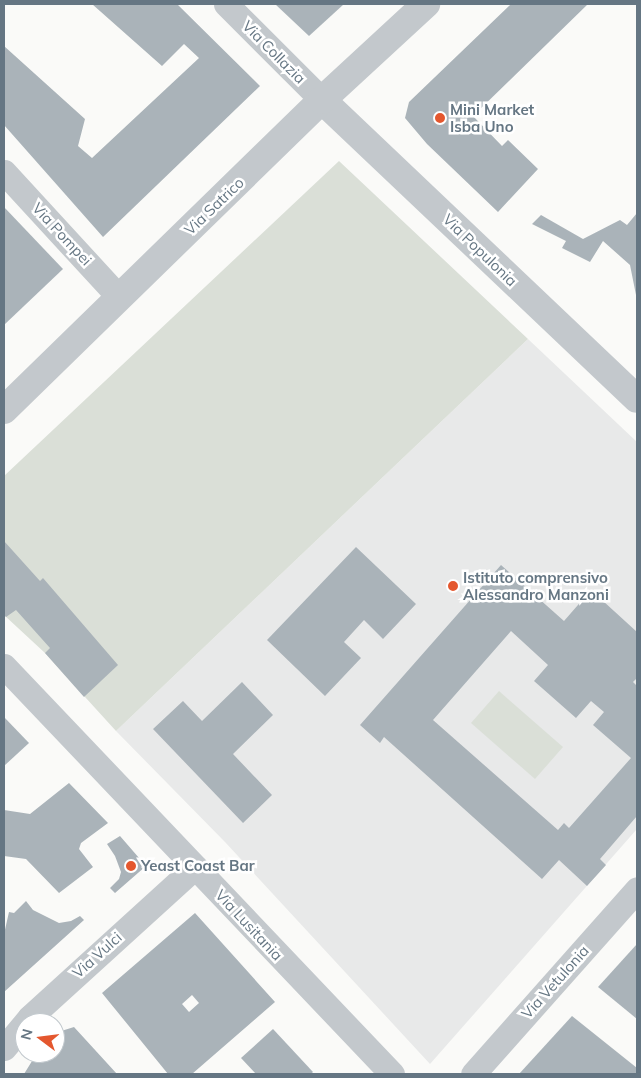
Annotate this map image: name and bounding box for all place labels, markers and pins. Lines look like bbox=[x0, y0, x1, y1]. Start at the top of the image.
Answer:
place label: Mini Market Isba Uno bbox=[450, 100, 534, 135]
marker: Mini Market Isba Uno bbox=[434, 112, 446, 124]
place label: Istituto comprensivo Alessandro Manzoni bbox=[463, 568, 609, 603]
marker: Istituto comprensivo Alessandro Manzoni bbox=[447, 580, 459, 592]
place label: Yeast Coast Bar bbox=[141, 857, 255, 875]
marker: Yeast Coast Bar bbox=[125, 860, 137, 872]

